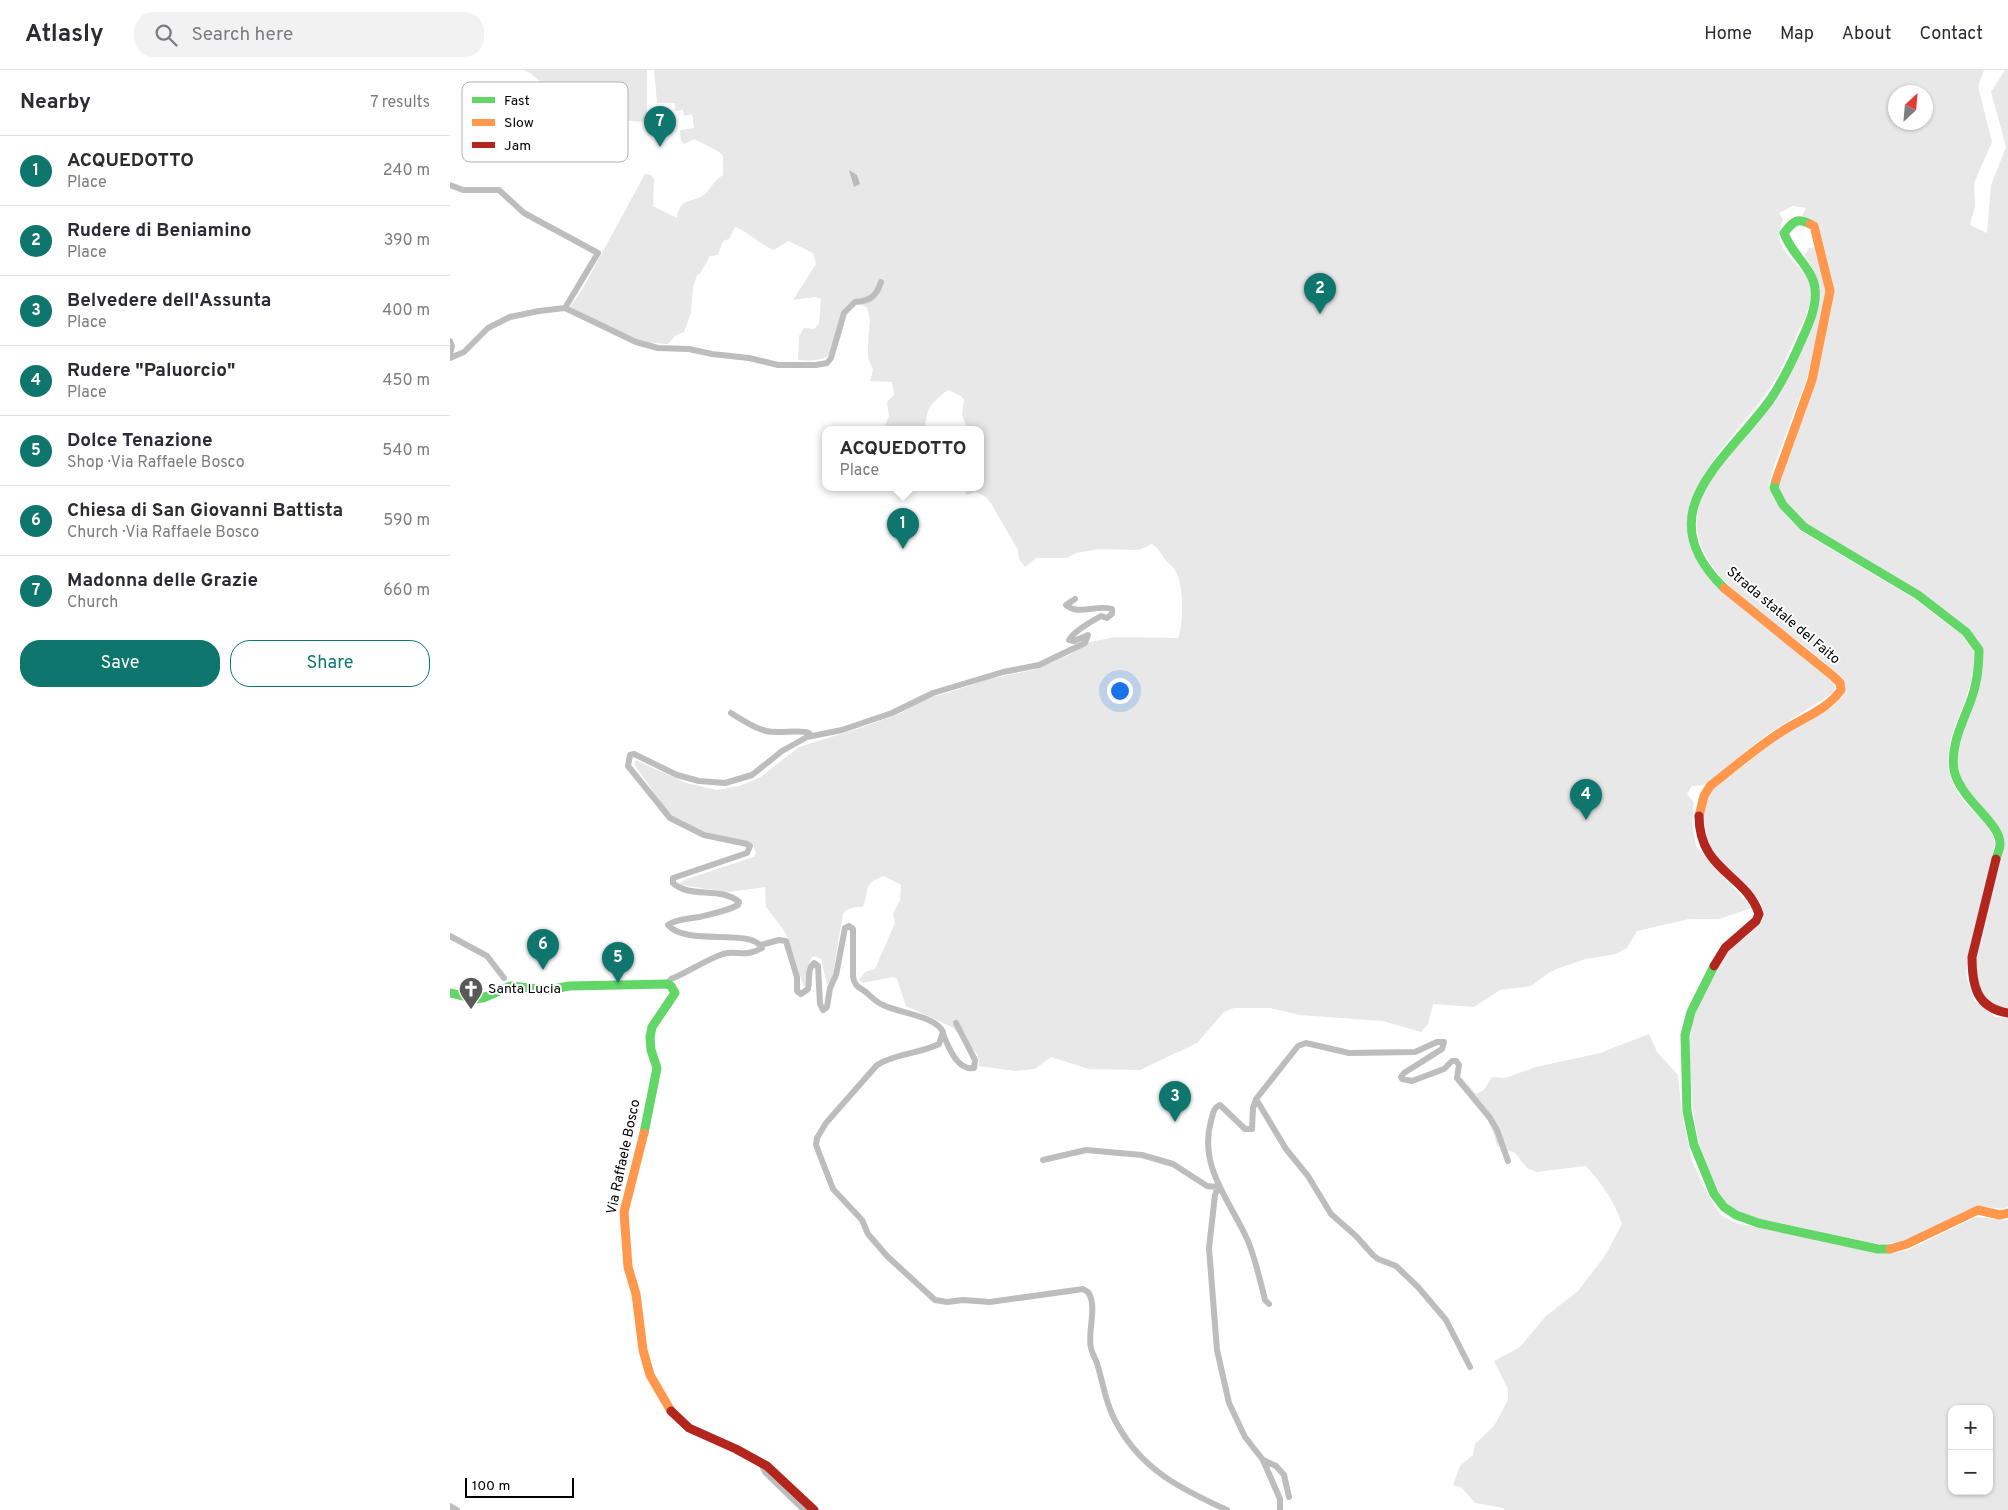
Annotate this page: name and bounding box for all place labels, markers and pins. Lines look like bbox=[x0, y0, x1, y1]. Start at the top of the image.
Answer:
pin: 7 bbox=[644, 106, 676, 147]
pin: 2 bbox=[1304, 273, 1336, 314]
pin: 1 bbox=[887, 508, 919, 549]
pin: 4 bbox=[1570, 779, 1602, 820]
pin: 6 bbox=[527, 929, 559, 970]
pin: 5 bbox=[602, 942, 634, 983]
church icon: Santa Lucia bbox=[458, 976, 484, 1010]
place label: Santa Lucia bbox=[488, 981, 561, 998]
pin: 3 bbox=[1159, 1081, 1191, 1122]

